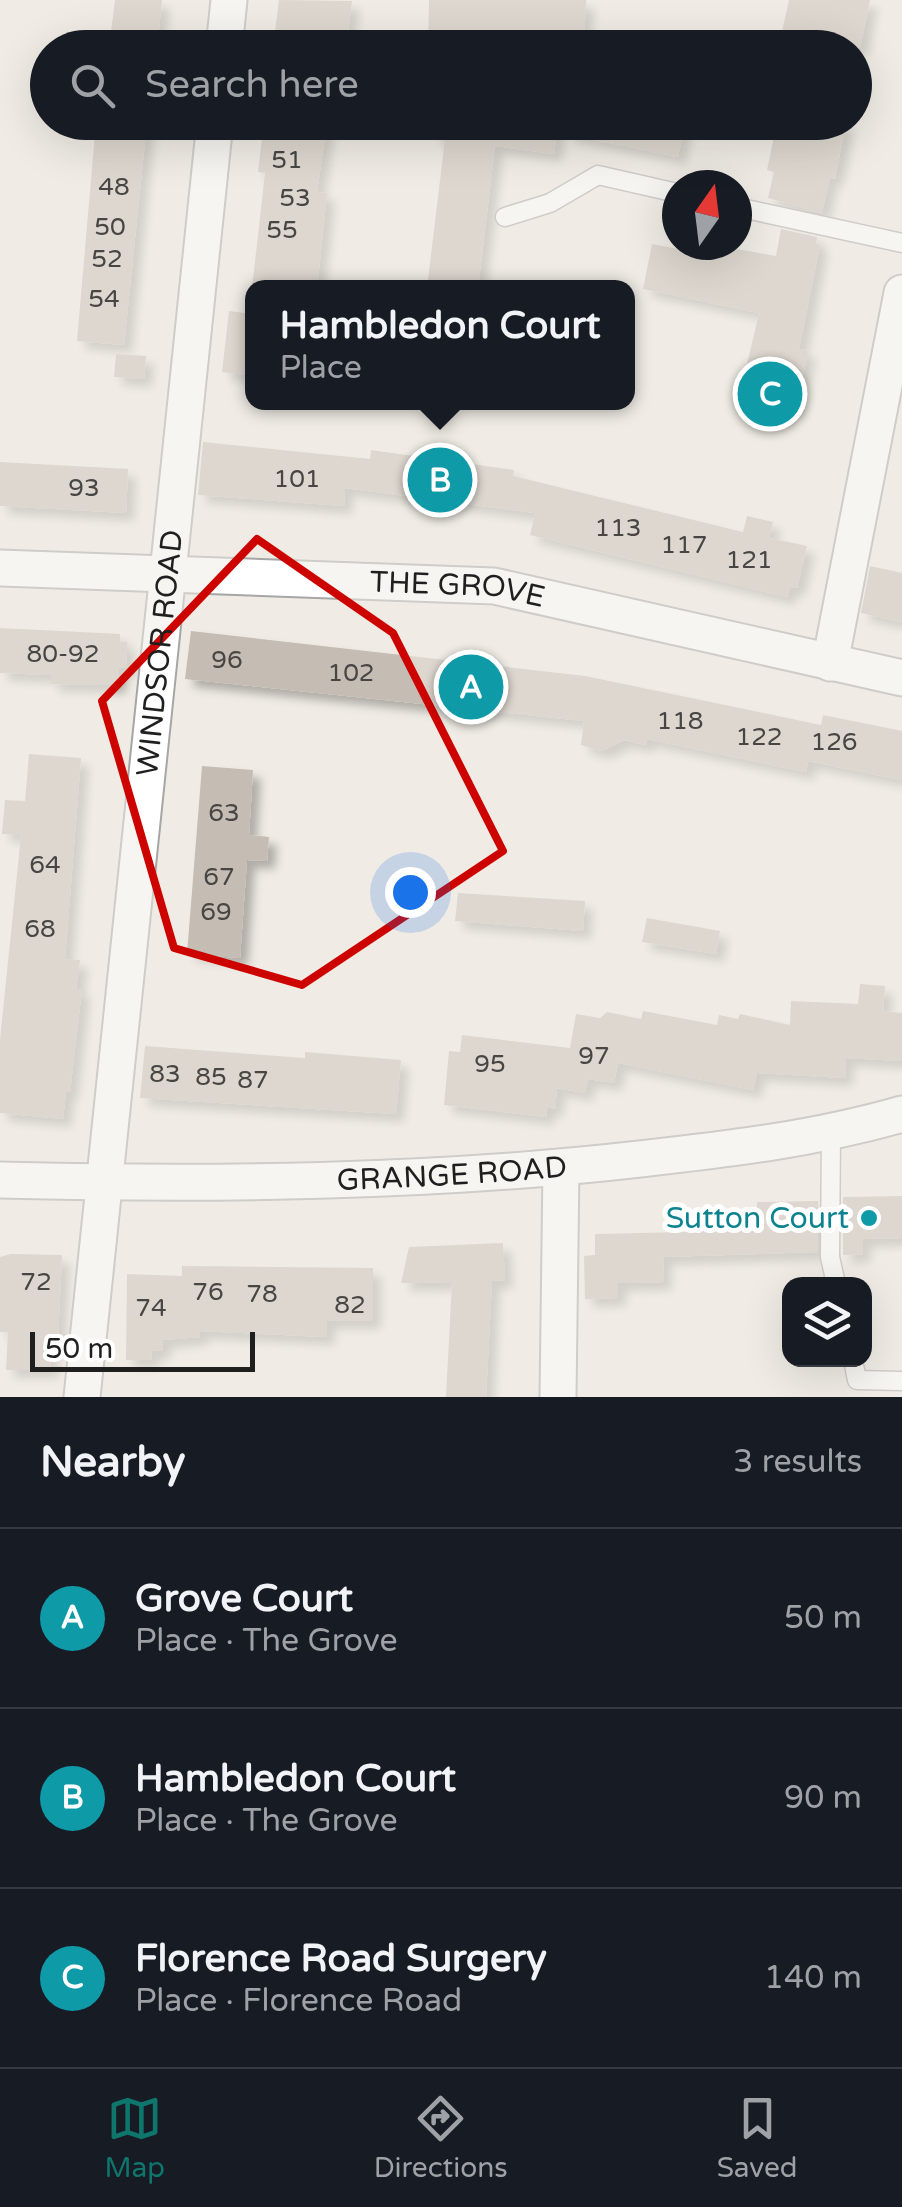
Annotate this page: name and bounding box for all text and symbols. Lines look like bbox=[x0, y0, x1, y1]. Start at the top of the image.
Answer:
search box bbox=[30, 30, 872, 140]
icon: search bbox=[65, 58, 120, 113]
text: Search here bbox=[145, 62, 359, 108]
house number: 51 bbox=[271, 145, 303, 175]
north arrow bbox=[662, 170, 752, 260]
house number: 48 bbox=[98, 172, 130, 202]
house number: 53 bbox=[279, 183, 311, 213]
house number: 50 bbox=[94, 212, 126, 242]
house number: 55 bbox=[266, 215, 298, 245]
house number: 52 bbox=[91, 244, 123, 274]
popup bbox=[245, 280, 635, 410]
house number: 54 bbox=[88, 284, 120, 314]
text: Hambledon Court bbox=[279, 303, 601, 349]
text: Place bbox=[279, 349, 362, 387]
pin: C bbox=[738, 356, 802, 432]
pin: B bbox=[408, 442, 472, 518]
house number: 101 bbox=[273, 464, 321, 494]
house number: 93 bbox=[68, 473, 100, 503]
house number: 113 bbox=[594, 513, 642, 543]
street label: WINDSOR ROAD bbox=[128, 528, 191, 778]
house number: 117 bbox=[660, 530, 708, 560]
house number: 121 bbox=[725, 545, 773, 575]
street label: THE GROVE bbox=[369, 563, 548, 615]
house number: 80-92 bbox=[26, 639, 100, 669]
house number: 96 bbox=[211, 645, 243, 675]
pin: A bbox=[438, 650, 504, 724]
house number: 102 bbox=[327, 658, 375, 688]
house number: 118 bbox=[656, 706, 704, 736]
house number: 122 bbox=[735, 722, 783, 752]
house number: 126 bbox=[810, 727, 858, 757]
house number: 63 bbox=[208, 798, 240, 828]
house number: 64 bbox=[29, 850, 61, 880]
house number: 67 bbox=[203, 862, 235, 892]
your location bbox=[385, 867, 436, 918]
house number: 69 bbox=[200, 897, 232, 927]
house number: 68 bbox=[24, 914, 56, 944]
house number: 97 bbox=[578, 1041, 610, 1071]
house number: 95 bbox=[474, 1049, 506, 1079]
house number: 83 bbox=[149, 1059, 181, 1089]
house number: 85 bbox=[195, 1062, 227, 1092]
house number: 87 bbox=[237, 1065, 269, 1095]
street label: GRANGE ROAD bbox=[336, 1148, 568, 1198]
place label: Sutton Court bbox=[666, 1200, 849, 1237]
marker: Sutton Court bbox=[858, 1207, 880, 1229]
house number: 72 bbox=[20, 1267, 52, 1297]
house number: 76 bbox=[192, 1277, 224, 1307]
map controls bbox=[782, 1277, 872, 1367]
button: layers bbox=[782, 1277, 872, 1367]
house number: 78 bbox=[246, 1279, 278, 1309]
house number: 82 bbox=[334, 1290, 366, 1320]
house number: 74 bbox=[135, 1293, 167, 1323]
scale bar bbox=[30, 1327, 255, 1372]
text: 50 m bbox=[45, 1332, 113, 1366]
text: Nearby bbox=[40, 1437, 185, 1488]
text: 3 results bbox=[733, 1443, 862, 1481]
text: Grove Court bbox=[135, 1576, 353, 1622]
text: A bbox=[61, 1599, 84, 1637]
text: 50 m bbox=[784, 1599, 862, 1637]
text: Place · The Grove bbox=[135, 1622, 398, 1660]
text: Hambledon Court bbox=[135, 1756, 456, 1802]
text: B bbox=[61, 1779, 84, 1817]
text: 90 m bbox=[784, 1779, 862, 1817]
text: Place · The Grove bbox=[135, 1802, 398, 1840]
text: Florence Road Surgery bbox=[135, 1936, 547, 1982]
text: C bbox=[61, 1959, 84, 1997]
text: 140 m bbox=[764, 1959, 862, 1997]
text: Place · Florence Road bbox=[135, 1982, 462, 2020]
tab: Map bbox=[104, 2091, 165, 2185]
tab: Directions bbox=[374, 2091, 508, 2185]
tab: Saved bbox=[717, 2091, 798, 2185]

